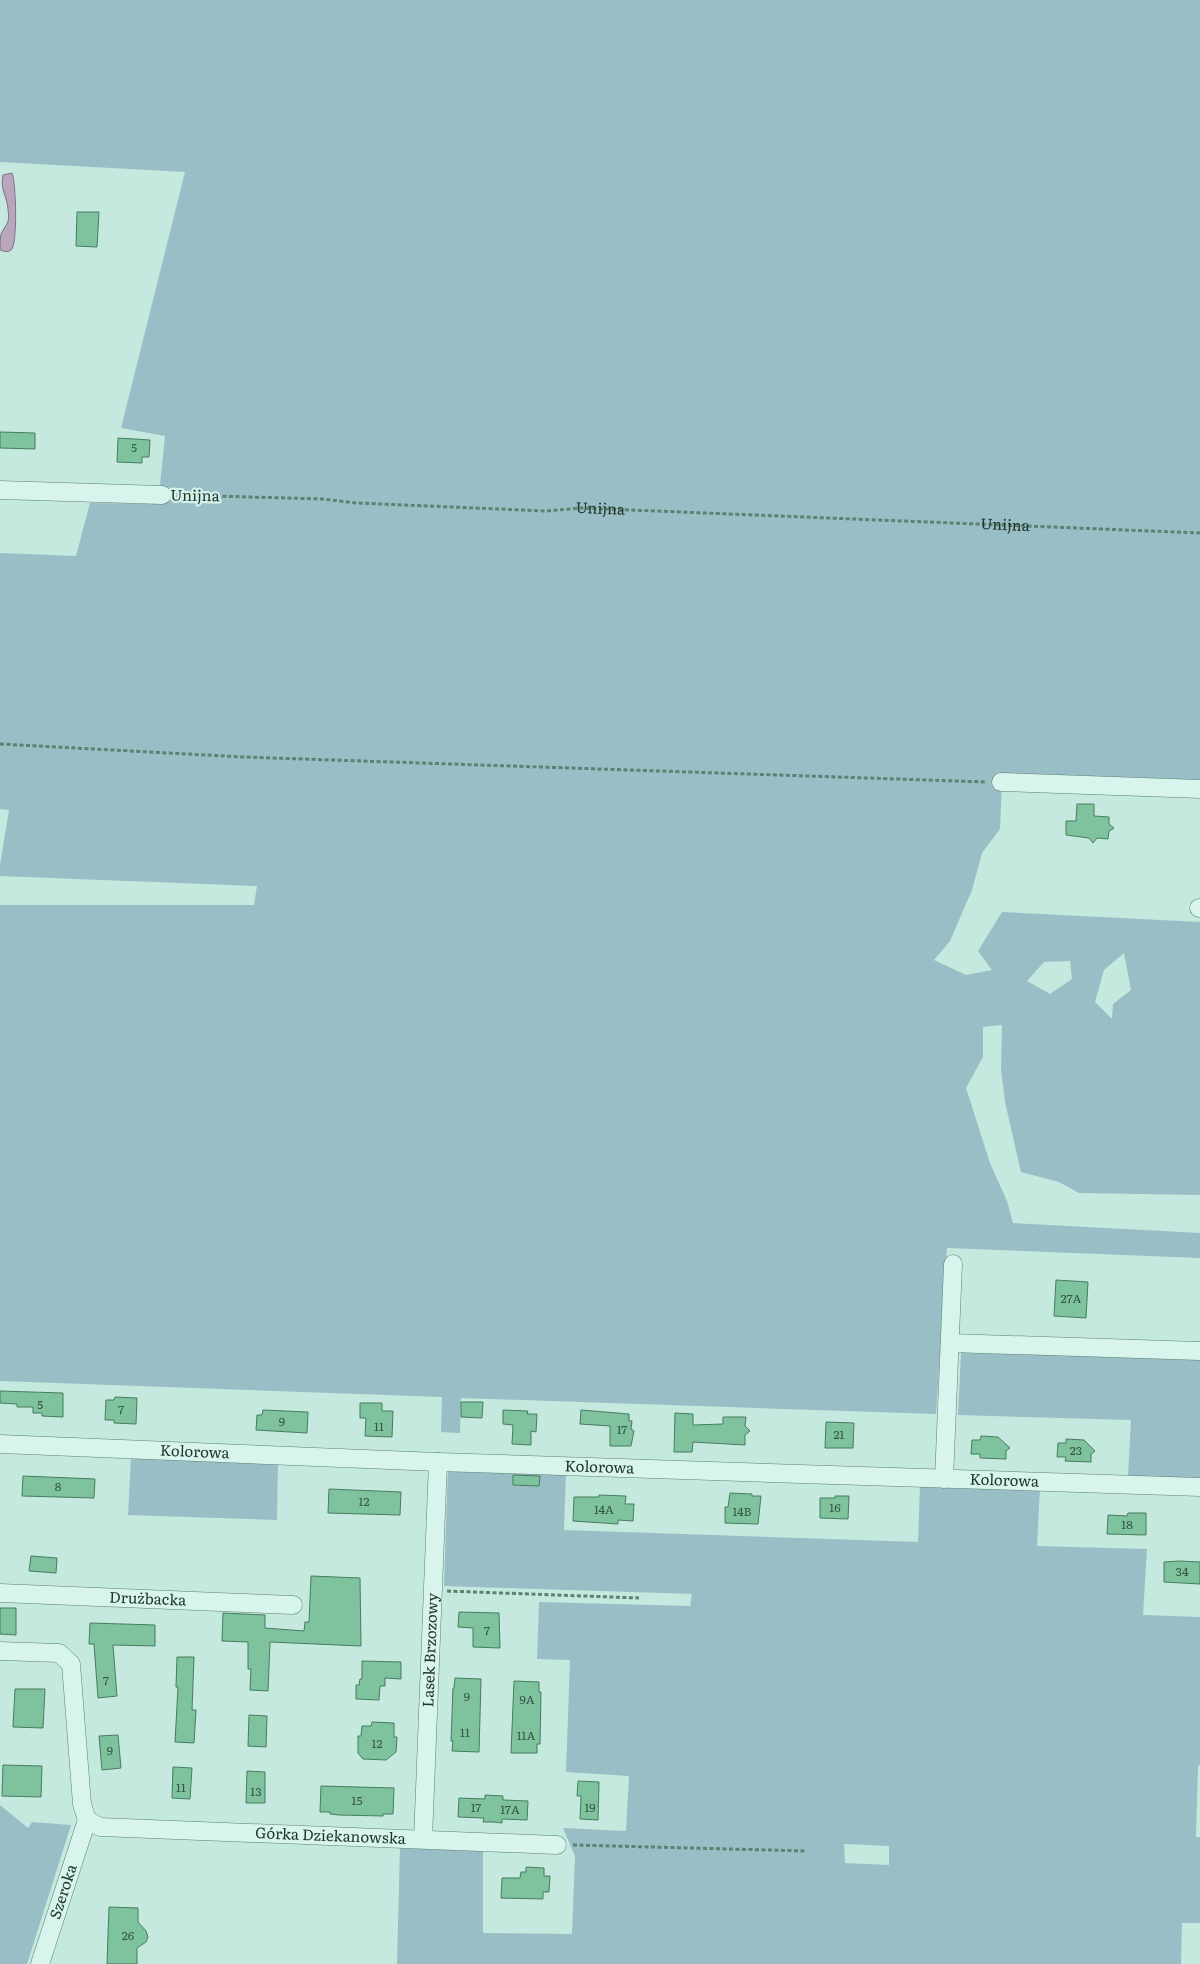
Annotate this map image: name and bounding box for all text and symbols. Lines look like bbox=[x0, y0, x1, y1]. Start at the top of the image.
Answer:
house number: 5 bbox=[131, 438, 137, 456]
street label: Unijna bbox=[170, 483, 221, 506]
street label: Unijna bbox=[575, 495, 627, 520]
street label: Unijna bbox=[980, 511, 1031, 536]
house number: 27A bbox=[1061, 1289, 1082, 1307]
house number: 5 bbox=[37, 1395, 43, 1413]
house number: 7 bbox=[118, 1400, 124, 1418]
house number: 9 bbox=[279, 1412, 285, 1430]
house number: 11 bbox=[374, 1417, 384, 1435]
house number: 17 bbox=[617, 1420, 627, 1438]
house number: 21 bbox=[834, 1425, 845, 1443]
street label: Kolorowa bbox=[160, 1438, 231, 1463]
house number: 23 bbox=[1070, 1441, 1082, 1459]
street label: Kolorowa bbox=[564, 1453, 636, 1478]
street label: Kolorowa bbox=[969, 1466, 1040, 1492]
house number: 8 bbox=[55, 1477, 62, 1495]
house number: 12 bbox=[359, 1492, 369, 1510]
house number: 16 bbox=[829, 1498, 841, 1516]
house number: 14A bbox=[594, 1500, 614, 1518]
house number: 14B bbox=[733, 1502, 752, 1520]
house number: 18 bbox=[1121, 1515, 1133, 1533]
house number: 34 bbox=[1175, 1562, 1189, 1580]
street label: Drużbacka bbox=[109, 1584, 188, 1611]
street label: Lasek Brzozowy bbox=[415, 1592, 443, 1708]
house number: 7 bbox=[484, 1621, 490, 1639]
house number: 7 bbox=[103, 1671, 109, 1689]
house number: 9 bbox=[464, 1687, 470, 1705]
house number: 9A bbox=[519, 1690, 535, 1708]
house number: 11 bbox=[460, 1723, 470, 1741]
house number: 11A bbox=[517, 1726, 535, 1744]
house number: 12 bbox=[372, 1734, 382, 1752]
house number: 9 bbox=[107, 1741, 113, 1759]
house number: 11 bbox=[176, 1778, 186, 1796]
house number: 13 bbox=[250, 1782, 262, 1800]
house number: 15 bbox=[352, 1791, 362, 1809]
house number: 17 bbox=[471, 1798, 481, 1816]
house number: 19 bbox=[584, 1798, 596, 1816]
house number: 17A bbox=[500, 1800, 520, 1818]
street label: Górka Dziekanowska bbox=[255, 1820, 407, 1849]
street label: Szeroka bbox=[42, 1860, 82, 1922]
house number: 26 bbox=[122, 1926, 135, 1944]

